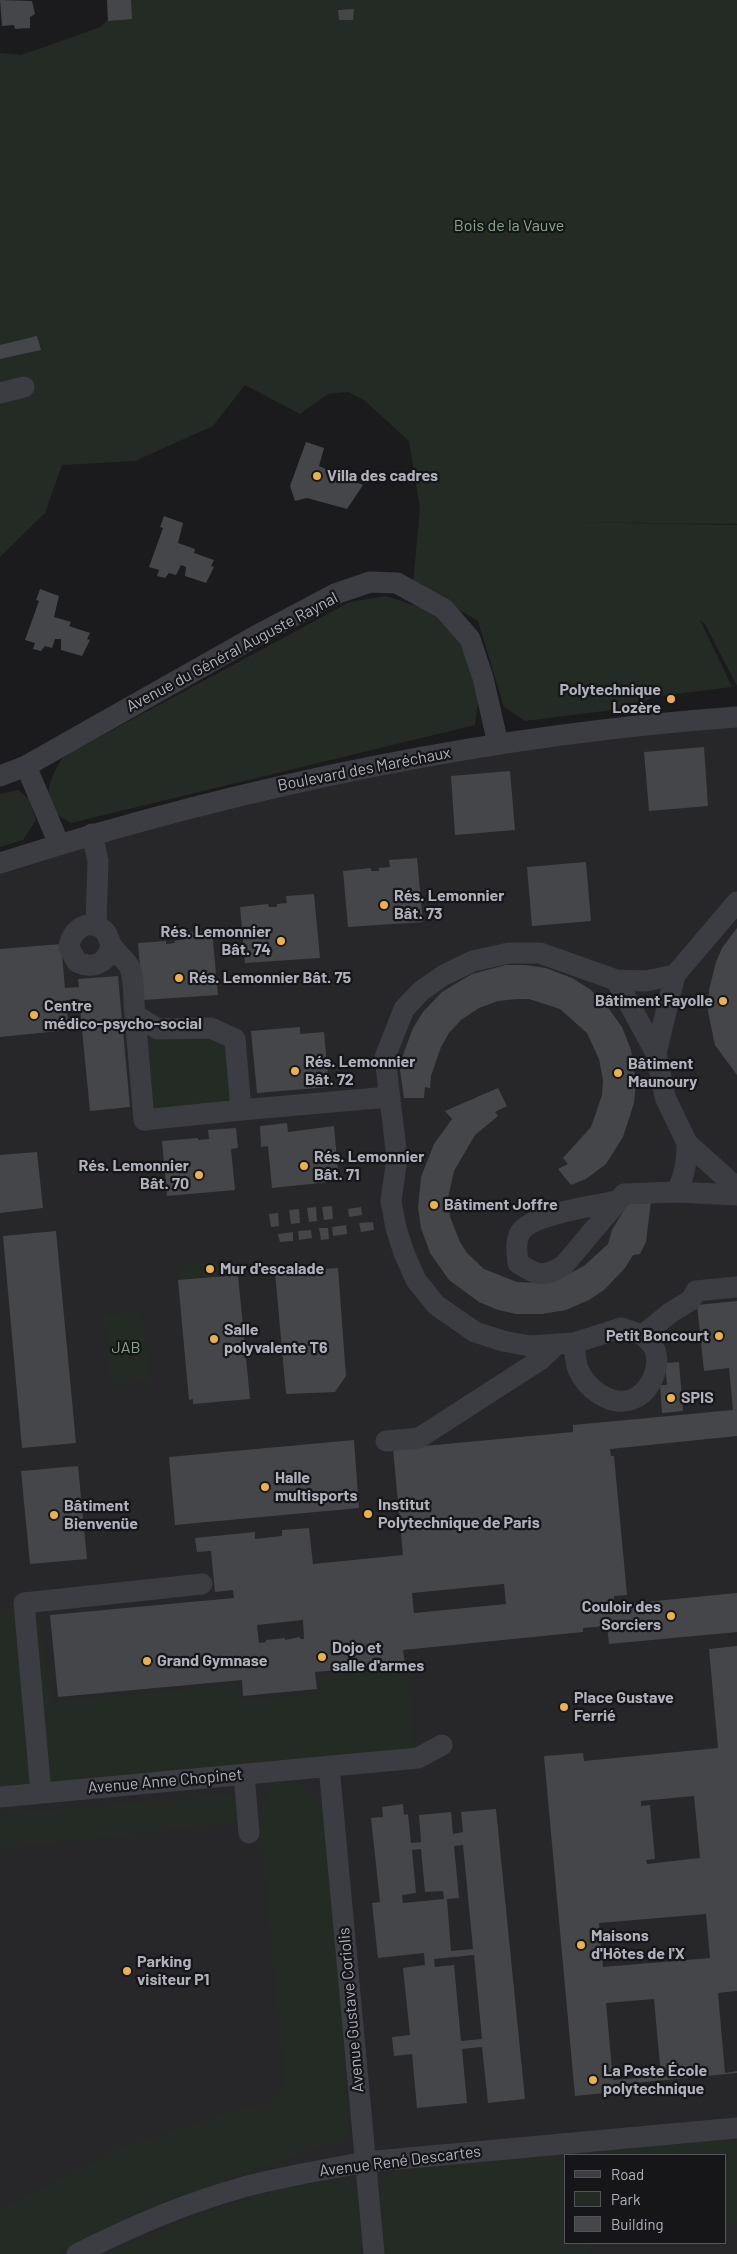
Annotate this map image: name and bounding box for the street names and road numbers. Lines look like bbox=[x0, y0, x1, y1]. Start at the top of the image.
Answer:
street label: Avenue du Général Auguste Raynal bbox=[123, 588, 341, 716]
street label: Boulevard des Maréchaux bbox=[276, 743, 452, 795]
street label: Avenue Anne Chopinet bbox=[87, 1765, 243, 1797]
street label: Avenue Gustave Coriolis bbox=[334, 1927, 368, 2093]
street label: Avenue René Descartes bbox=[318, 2142, 482, 2180]

